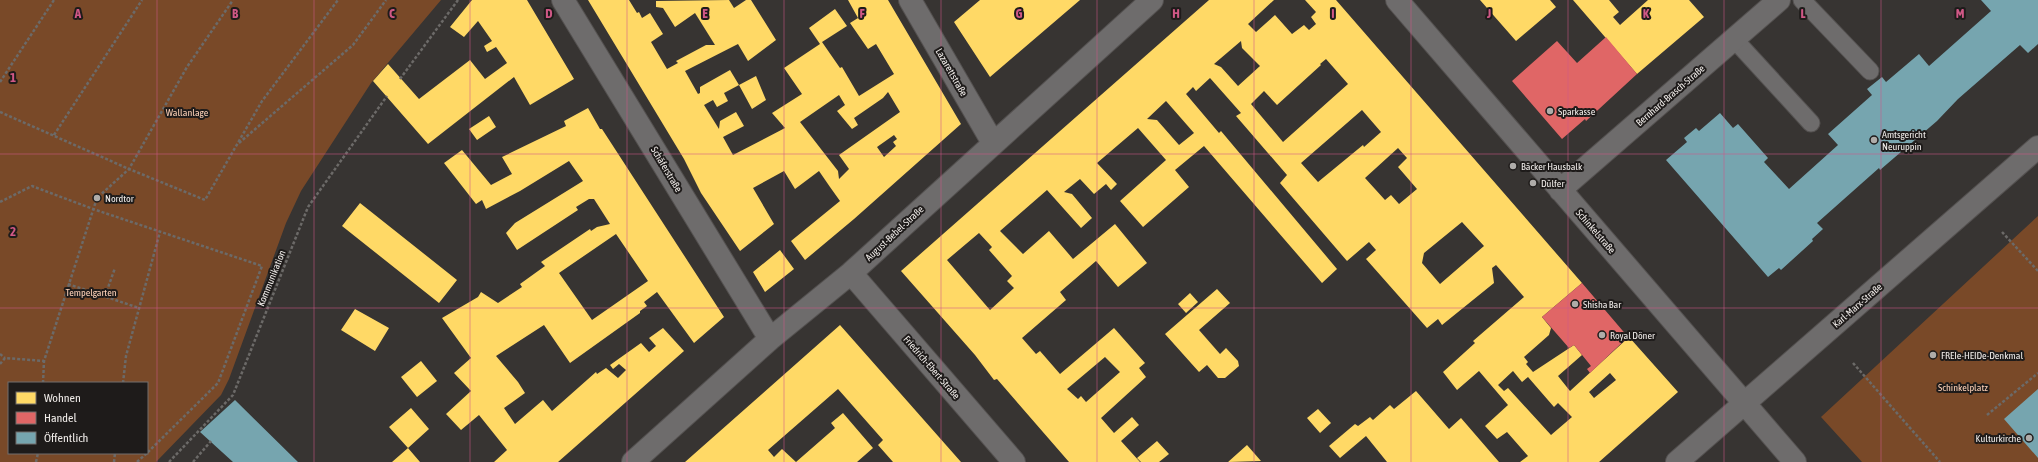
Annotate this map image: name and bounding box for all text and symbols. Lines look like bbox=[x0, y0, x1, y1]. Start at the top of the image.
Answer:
text: A bbox=[74, 6, 82, 21]
text: B bbox=[232, 6, 239, 21]
text: C bbox=[389, 6, 395, 21]
text: D bbox=[545, 6, 553, 21]
text: E bbox=[702, 6, 708, 21]
text: F bbox=[859, 6, 865, 21]
text: G bbox=[1016, 6, 1023, 21]
text: H bbox=[1172, 6, 1180, 21]
text: I bbox=[1331, 6, 1335, 21]
text: J bbox=[1486, 6, 1491, 21]
text: K bbox=[1643, 6, 1650, 21]
text: L bbox=[1800, 6, 1806, 21]
text: M bbox=[1956, 6, 1965, 21]
street label: Lazarettstraße bbox=[934, 47, 970, 98]
street label: Bernhard-Brasch-Straße bbox=[1634, 62, 1707, 128]
text: 1 bbox=[10, 70, 16, 85]
marker: Sparkasse bbox=[1545, 106, 1555, 116]
place label: Sparkasse bbox=[1558, 106, 1596, 117]
park label: Wallanlage bbox=[166, 107, 209, 118]
place label: Amtsgericht Neuruppin bbox=[1882, 129, 1926, 152]
marker: Amtsgericht Neuruppin bbox=[1869, 135, 1879, 145]
street label: Schäferstraße bbox=[649, 145, 685, 194]
marker: Bäcker Hausbalk bbox=[1508, 161, 1518, 171]
place label: Bäcker Hausbalk bbox=[1521, 161, 1583, 172]
marker: Dülfer bbox=[1528, 178, 1538, 188]
place label: Dülfer bbox=[1541, 178, 1565, 189]
marker: Nordtor bbox=[92, 193, 102, 203]
place label: Nordtor bbox=[105, 193, 135, 204]
street label: August-Bebel-Straße bbox=[863, 203, 926, 263]
street label: Schinkelstraße bbox=[1574, 207, 1618, 256]
text: 2 bbox=[10, 224, 16, 239]
street label: Kommunikation bbox=[255, 248, 288, 308]
street label: Karl-Marx-Straße bbox=[1830, 281, 1885, 330]
park label: Tempelgarten bbox=[65, 287, 117, 298]
marker: Shisha Bar bbox=[1570, 299, 1580, 309]
place label: Shisha Bar bbox=[1583, 299, 1622, 310]
marker: Royal Döner bbox=[1597, 330, 1607, 340]
place label: Royal Döner bbox=[1610, 330, 1656, 341]
street label: Friedrich-Ebert-Straße bbox=[901, 333, 962, 402]
marker: FREIe-HEIDe-Denkmal bbox=[1928, 350, 1938, 360]
place label: FREIe-HEIDe-Denkmal bbox=[1941, 350, 2023, 361]
legend bbox=[8, 382, 148, 454]
park label: Schinkelplatz bbox=[1938, 382, 1988, 393]
text: Wohnen bbox=[44, 391, 81, 405]
text: Handel bbox=[44, 411, 78, 425]
text: Öffentlich bbox=[44, 431, 88, 445]
place label: Kulturkirche bbox=[1976, 433, 2021, 444]
marker: Kulturkirche bbox=[2024, 433, 2034, 443]

